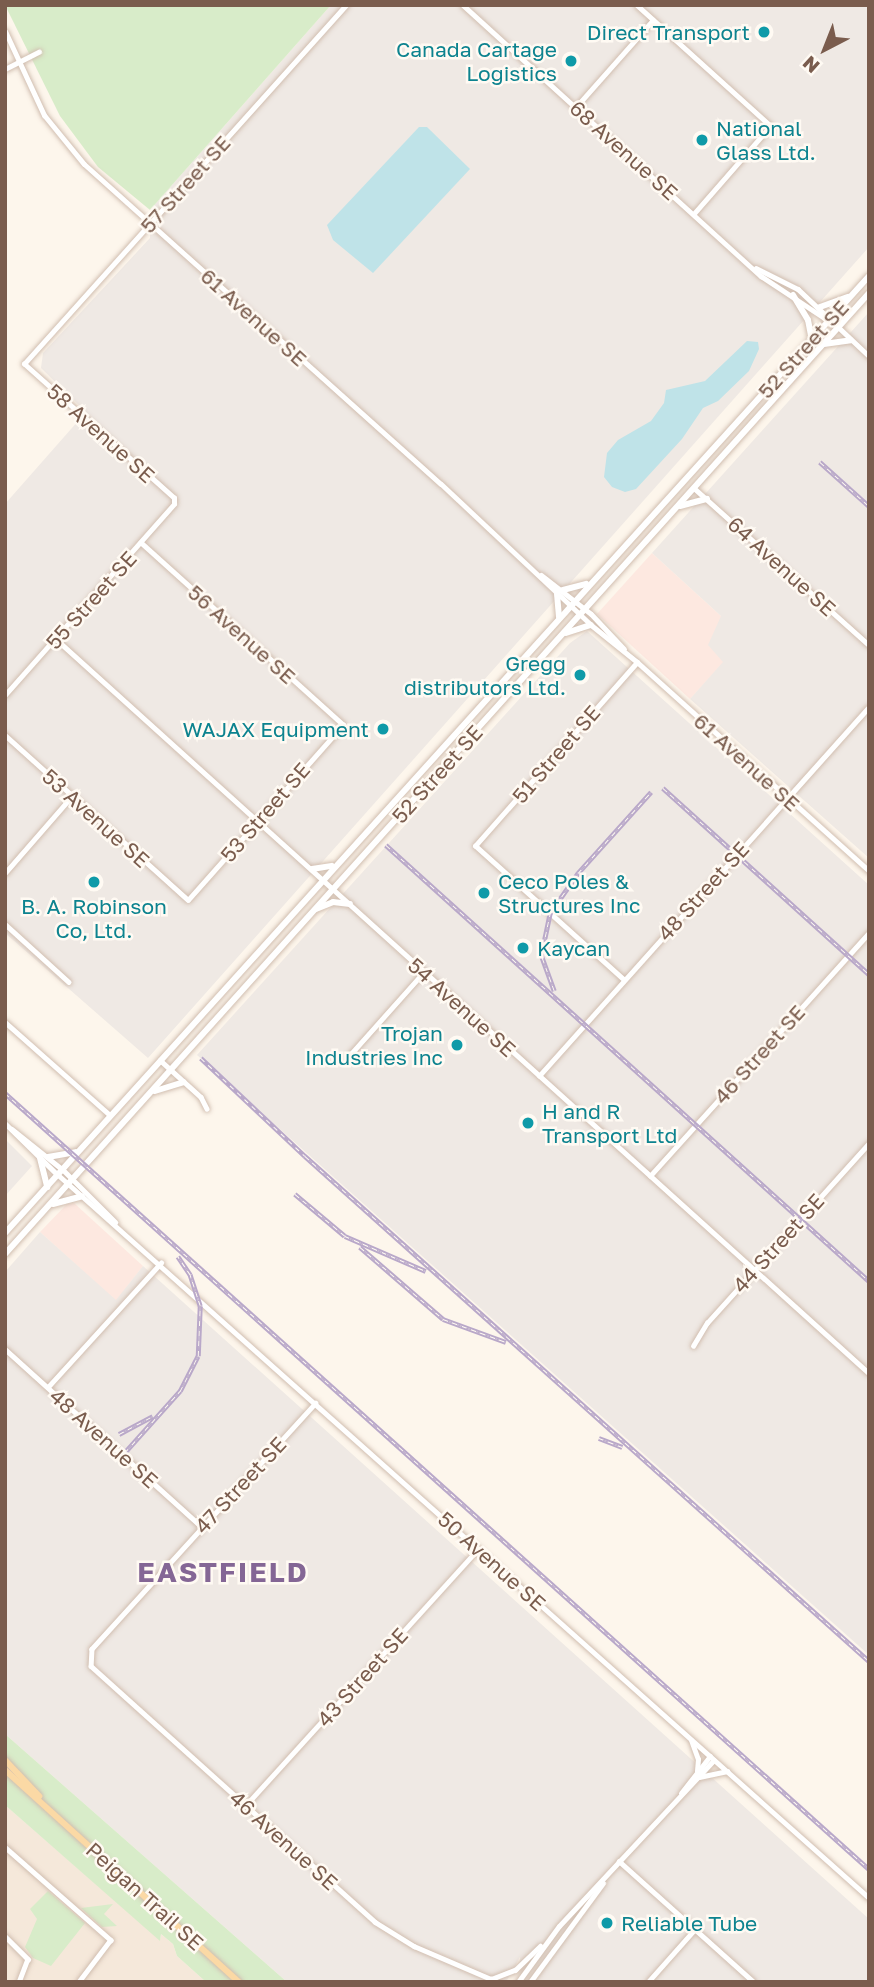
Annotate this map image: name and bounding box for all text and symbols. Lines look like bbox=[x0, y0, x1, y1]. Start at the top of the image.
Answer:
north arrow bbox=[790, 14, 860, 84]
place label: Direct Transport bbox=[587, 19, 750, 45]
marker: Direct Transport bbox=[756, 24, 772, 40]
place label: Canada Cartage Logistics bbox=[396, 36, 557, 86]
text: N bbox=[798, 52, 824, 78]
marker: Canada Cartage Logistics bbox=[563, 53, 579, 69]
street label: 68 Avenue SE bbox=[565, 95, 683, 205]
place label: National Glass Ltd. bbox=[716, 115, 816, 165]
street label: 57 Street SE bbox=[135, 130, 235, 238]
marker: National Glass Ltd. bbox=[694, 132, 710, 148]
street label: 61 Avenue SE bbox=[196, 263, 312, 371]
street label: 52 Street SE bbox=[752, 295, 854, 403]
street label: 58 Avenue SE bbox=[42, 378, 160, 488]
street label: 64 Avenue SE bbox=[723, 511, 841, 621]
street label: 55 Street SE bbox=[40, 546, 142, 654]
street label: 56 Avenue SE bbox=[183, 579, 301, 689]
place label: Gregg distributors Ltd. bbox=[404, 650, 566, 700]
marker: Gregg distributors Ltd. bbox=[572, 667, 588, 683]
street label: 51 Street SE bbox=[507, 700, 605, 808]
street label: 61 Avenue SE bbox=[689, 708, 805, 816]
place label: WAJAX Equipment bbox=[183, 716, 369, 742]
street label: 52 Street SE bbox=[386, 720, 488, 828]
marker: WAJAX Equipment bbox=[375, 721, 391, 737]
street label: 53 Street SE bbox=[215, 757, 315, 867]
street label: 53 Avenue SE bbox=[37, 763, 155, 873]
street label: 48 Street SE bbox=[652, 836, 754, 946]
place label: Ceco Poles & Structures Inc bbox=[498, 868, 640, 918]
marker: B. A. Robinson Co, Ltd. bbox=[86, 874, 102, 890]
marker: Ceco Poles & Structures Inc bbox=[476, 885, 492, 901]
place label: B. A. Robinson Co, Ltd. bbox=[21, 893, 167, 943]
place label: Kaycan bbox=[537, 935, 610, 961]
marker: Kaycan bbox=[515, 940, 531, 956]
street label: 54 Avenue SE bbox=[403, 952, 521, 1062]
street label: 46 Street SE bbox=[708, 999, 810, 1109]
place label: Trojan Industries Inc bbox=[305, 1020, 443, 1070]
marker: Trojan Industries Inc bbox=[449, 1037, 465, 1053]
place label: H and R Transport Ltd bbox=[542, 1098, 677, 1148]
marker: H and R Transport Ltd bbox=[520, 1115, 536, 1131]
street label: 44 Street SE bbox=[727, 1188, 829, 1298]
street label: 48 Avenue SE bbox=[45, 1383, 163, 1493]
street label: 47 Street SE bbox=[189, 1431, 291, 1539]
street label: 50 Avenue SE bbox=[433, 1506, 551, 1616]
district label: EASTFIELD bbox=[138, 1555, 308, 1589]
street label: 43 Street SE bbox=[311, 1622, 413, 1732]
street label: 46 Avenue SE bbox=[225, 1785, 343, 1895]
street label: Peigan Trail SE bbox=[81, 1837, 209, 1955]
place label: Reliable Tube bbox=[621, 1910, 757, 1936]
marker: Reliable Tube bbox=[599, 1915, 615, 1931]

